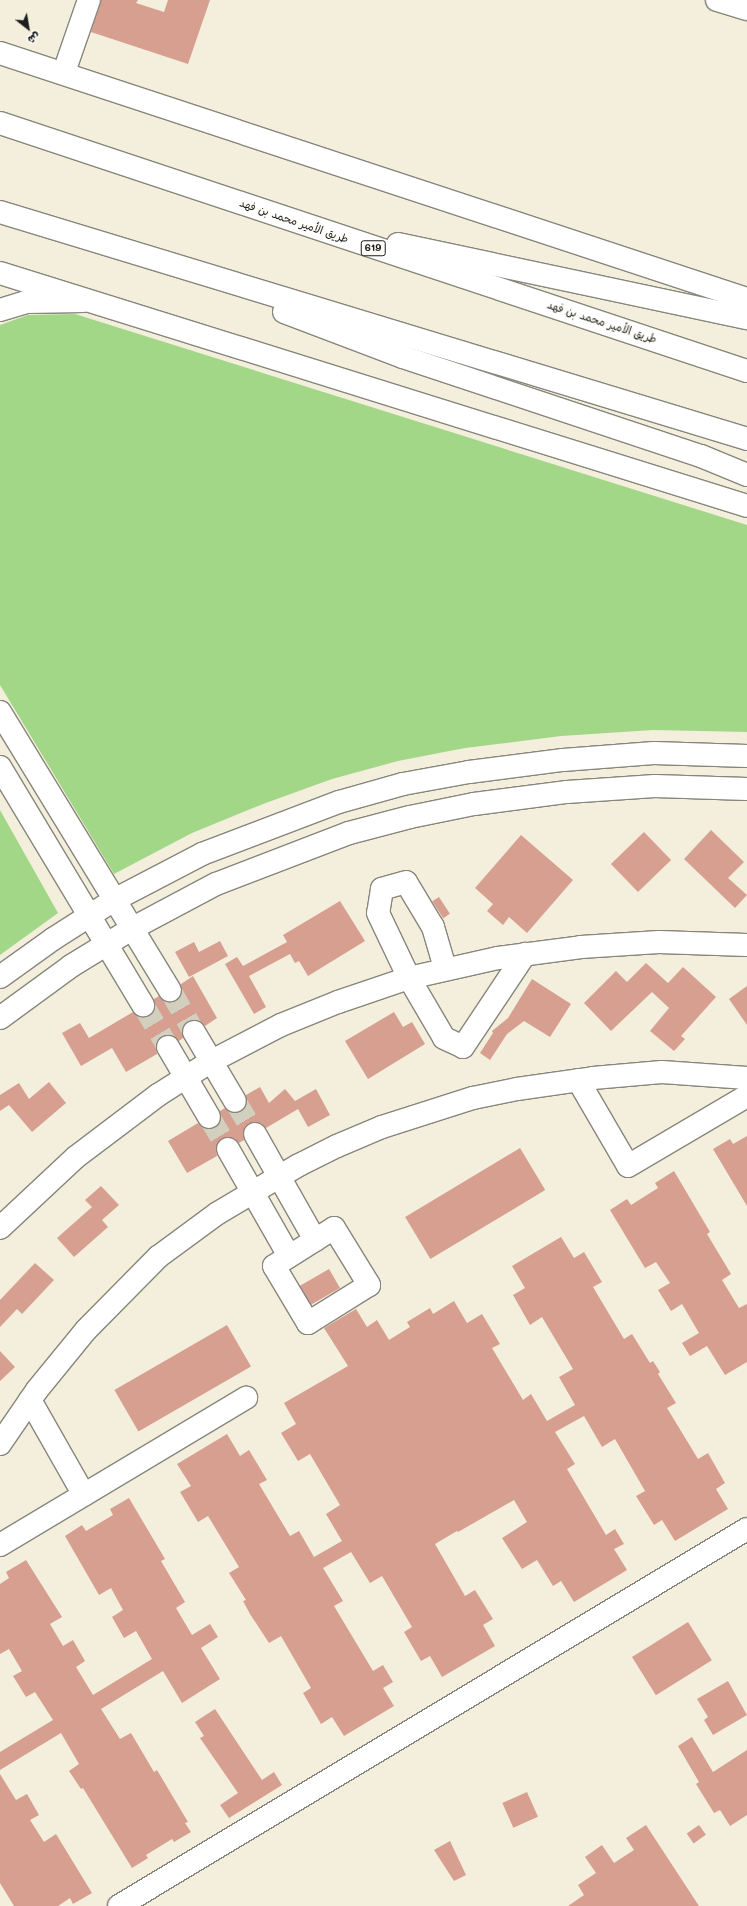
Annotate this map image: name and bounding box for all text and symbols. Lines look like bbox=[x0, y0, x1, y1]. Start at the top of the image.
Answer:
north arrow bbox=[8, 8, 48, 48]
text: ش bbox=[25, 29, 43, 48]
street label: طريق الأمير محمد بن فهد bbox=[238, 196, 350, 246]
road number: 619 bbox=[360, 240, 386, 256]
street label: طريق الأمير محمد بن فهد bbox=[546, 298, 658, 346]

